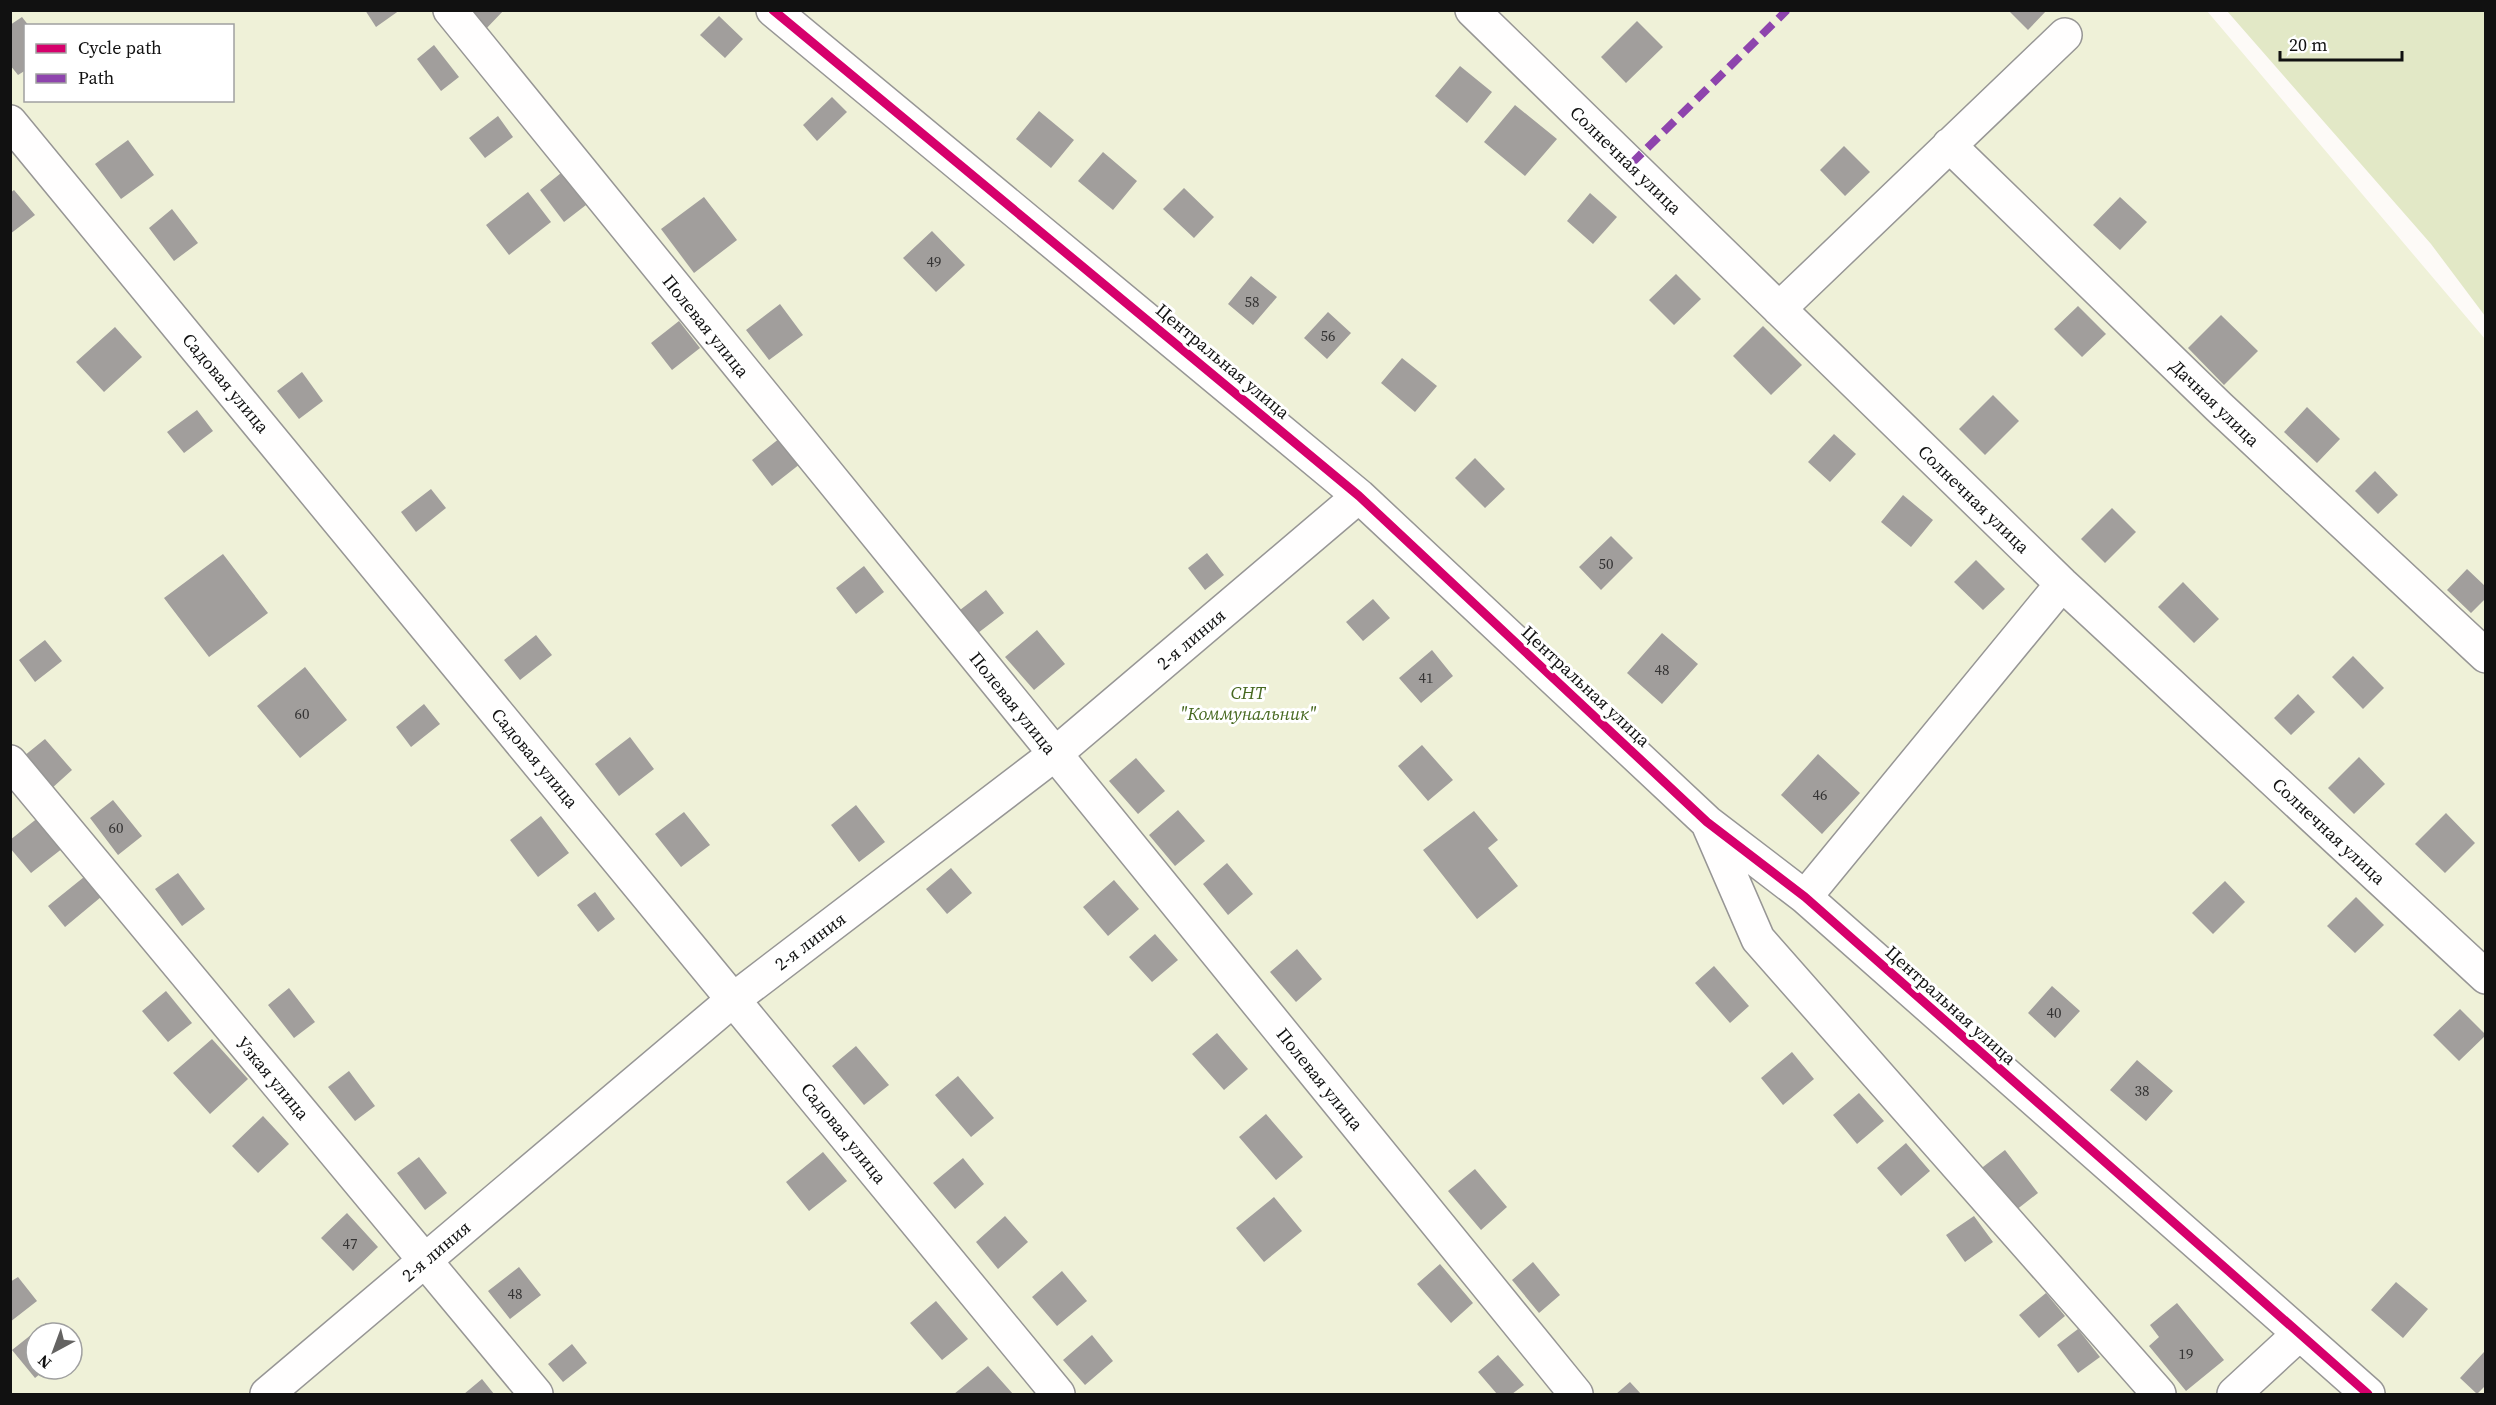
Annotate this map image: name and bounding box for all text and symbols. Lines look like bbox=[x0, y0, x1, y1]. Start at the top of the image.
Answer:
legend bbox=[24, 24, 234, 102]
scale bar bbox=[2280, 24, 2402, 62]
text: 20 m bbox=[2289, 32, 2327, 57]
text: Cycle path bbox=[78, 35, 162, 60]
text: Path bbox=[78, 65, 115, 90]
street label: Солнечная улица bbox=[1565, 100, 1688, 220]
house number: 49 bbox=[926, 251, 942, 272]
street label: Полевая улица bbox=[657, 269, 756, 383]
house number: 58 bbox=[1244, 291, 1260, 312]
street label: Центральная улица bbox=[1151, 298, 1296, 425]
house number: 56 bbox=[1320, 325, 1336, 346]
street label: Садовая улица bbox=[177, 328, 276, 439]
street label: Дачная улица bbox=[2165, 354, 2266, 453]
street label: Солнечная улица bbox=[1913, 439, 2036, 559]
house number: 50 bbox=[1598, 553, 1614, 574]
street label: 2-я линия bbox=[1151, 603, 1231, 675]
street label: Центральная улица bbox=[1516, 620, 1656, 753]
street label: Полевая улица bbox=[964, 646, 1063, 760]
house number: 48 bbox=[1654, 659, 1670, 680]
house number: 41 bbox=[1418, 667, 1434, 688]
park label: СНТ "Коммунальник" bbox=[1180, 680, 1317, 726]
house number: 60 bbox=[294, 703, 310, 724]
street label: Садовая улица bbox=[486, 703, 585, 814]
street label: Солнечная улица bbox=[2267, 772, 2392, 891]
house number: 46 bbox=[1812, 784, 1828, 805]
house number: 60 bbox=[108, 817, 124, 838]
street label: 2-я линия bbox=[769, 906, 851, 976]
street label: Центральная улица bbox=[1880, 940, 2022, 1071]
house number: 40 bbox=[2046, 1002, 2062, 1023]
street label: Полевая улица bbox=[1271, 1022, 1370, 1136]
street label: Узкая улица bbox=[231, 1031, 316, 1126]
street label: Садовая улица bbox=[795, 1077, 893, 1190]
house number: 38 bbox=[2134, 1080, 2150, 1101]
street label: 2-я линия bbox=[396, 1215, 476, 1287]
house number: 47 bbox=[342, 1233, 358, 1254]
house number: 48 bbox=[507, 1283, 523, 1304]
north arrow bbox=[24, 1321, 84, 1381]
house number: 19 bbox=[2178, 1343, 2194, 1364]
text: N bbox=[32, 1350, 56, 1374]

